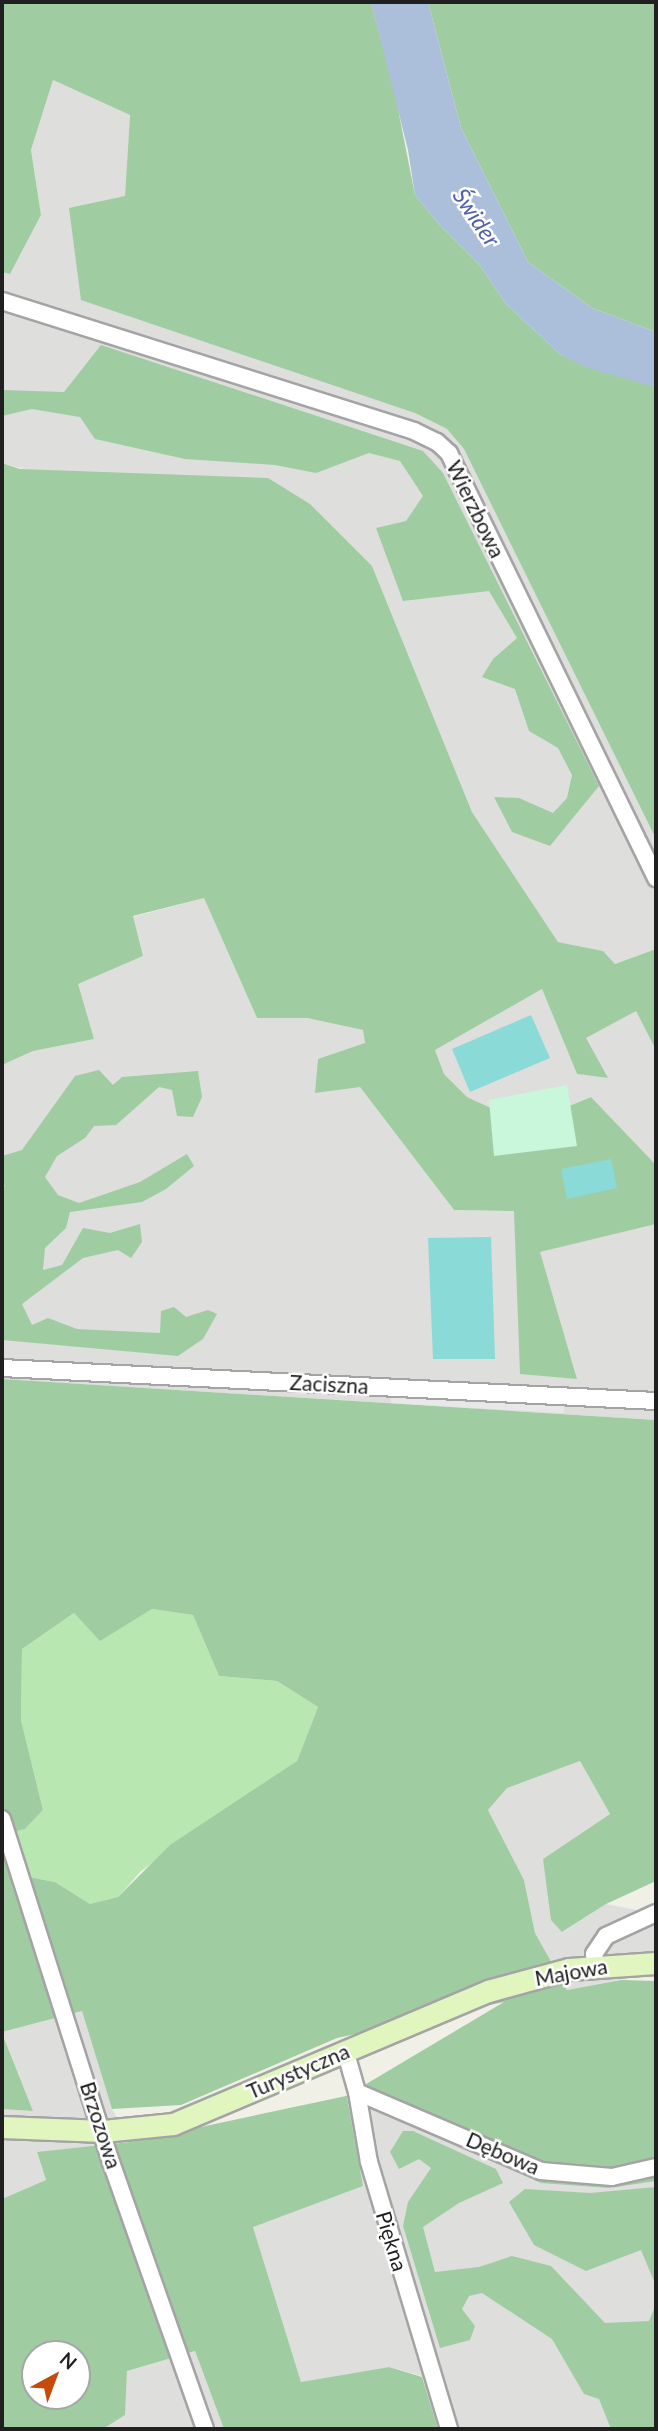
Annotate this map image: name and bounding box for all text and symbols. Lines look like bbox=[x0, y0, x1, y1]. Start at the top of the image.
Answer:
water label: Świder bbox=[448, 183, 506, 251]
street label: Wierzbowa bbox=[442, 456, 510, 562]
street label: Zaciszna bbox=[289, 1369, 369, 1399]
street label: Majowa bbox=[533, 1953, 609, 1991]
street label: Turystyczna bbox=[243, 2038, 353, 2104]
street label: Brzozowa bbox=[75, 2078, 127, 2172]
street label: Dębowa bbox=[463, 2126, 543, 2180]
street label: Piękna bbox=[371, 2208, 413, 2274]
north arrow bbox=[21, 2340, 91, 2410]
text: N bbox=[56, 2347, 82, 2374]

